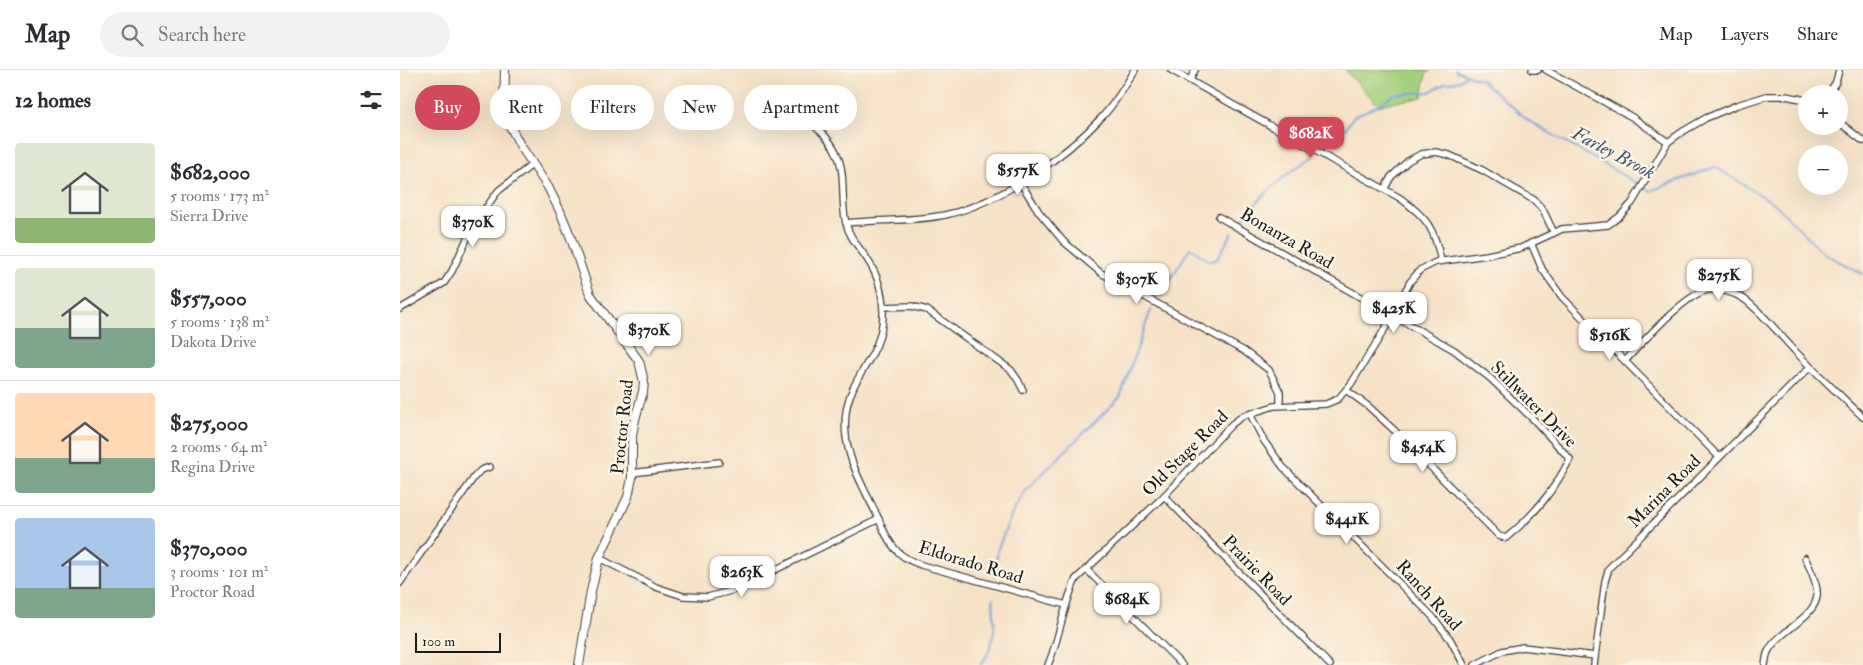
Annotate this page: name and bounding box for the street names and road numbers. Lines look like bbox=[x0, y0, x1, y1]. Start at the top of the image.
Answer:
street label: Bonanza Road bbox=[1236, 202, 1338, 274]
street label: Stillwater Drive bbox=[1485, 356, 1582, 453]
street label: Proctor Road bbox=[606, 378, 639, 476]
street label: Old Stage Road bbox=[1137, 405, 1233, 501]
street label: Marina Road bbox=[1623, 450, 1706, 533]
street label: Prairie Road bbox=[1217, 530, 1296, 611]
street label: Eldorado Road bbox=[916, 536, 1026, 589]
street label: Ranch Road bbox=[1391, 555, 1467, 636]

